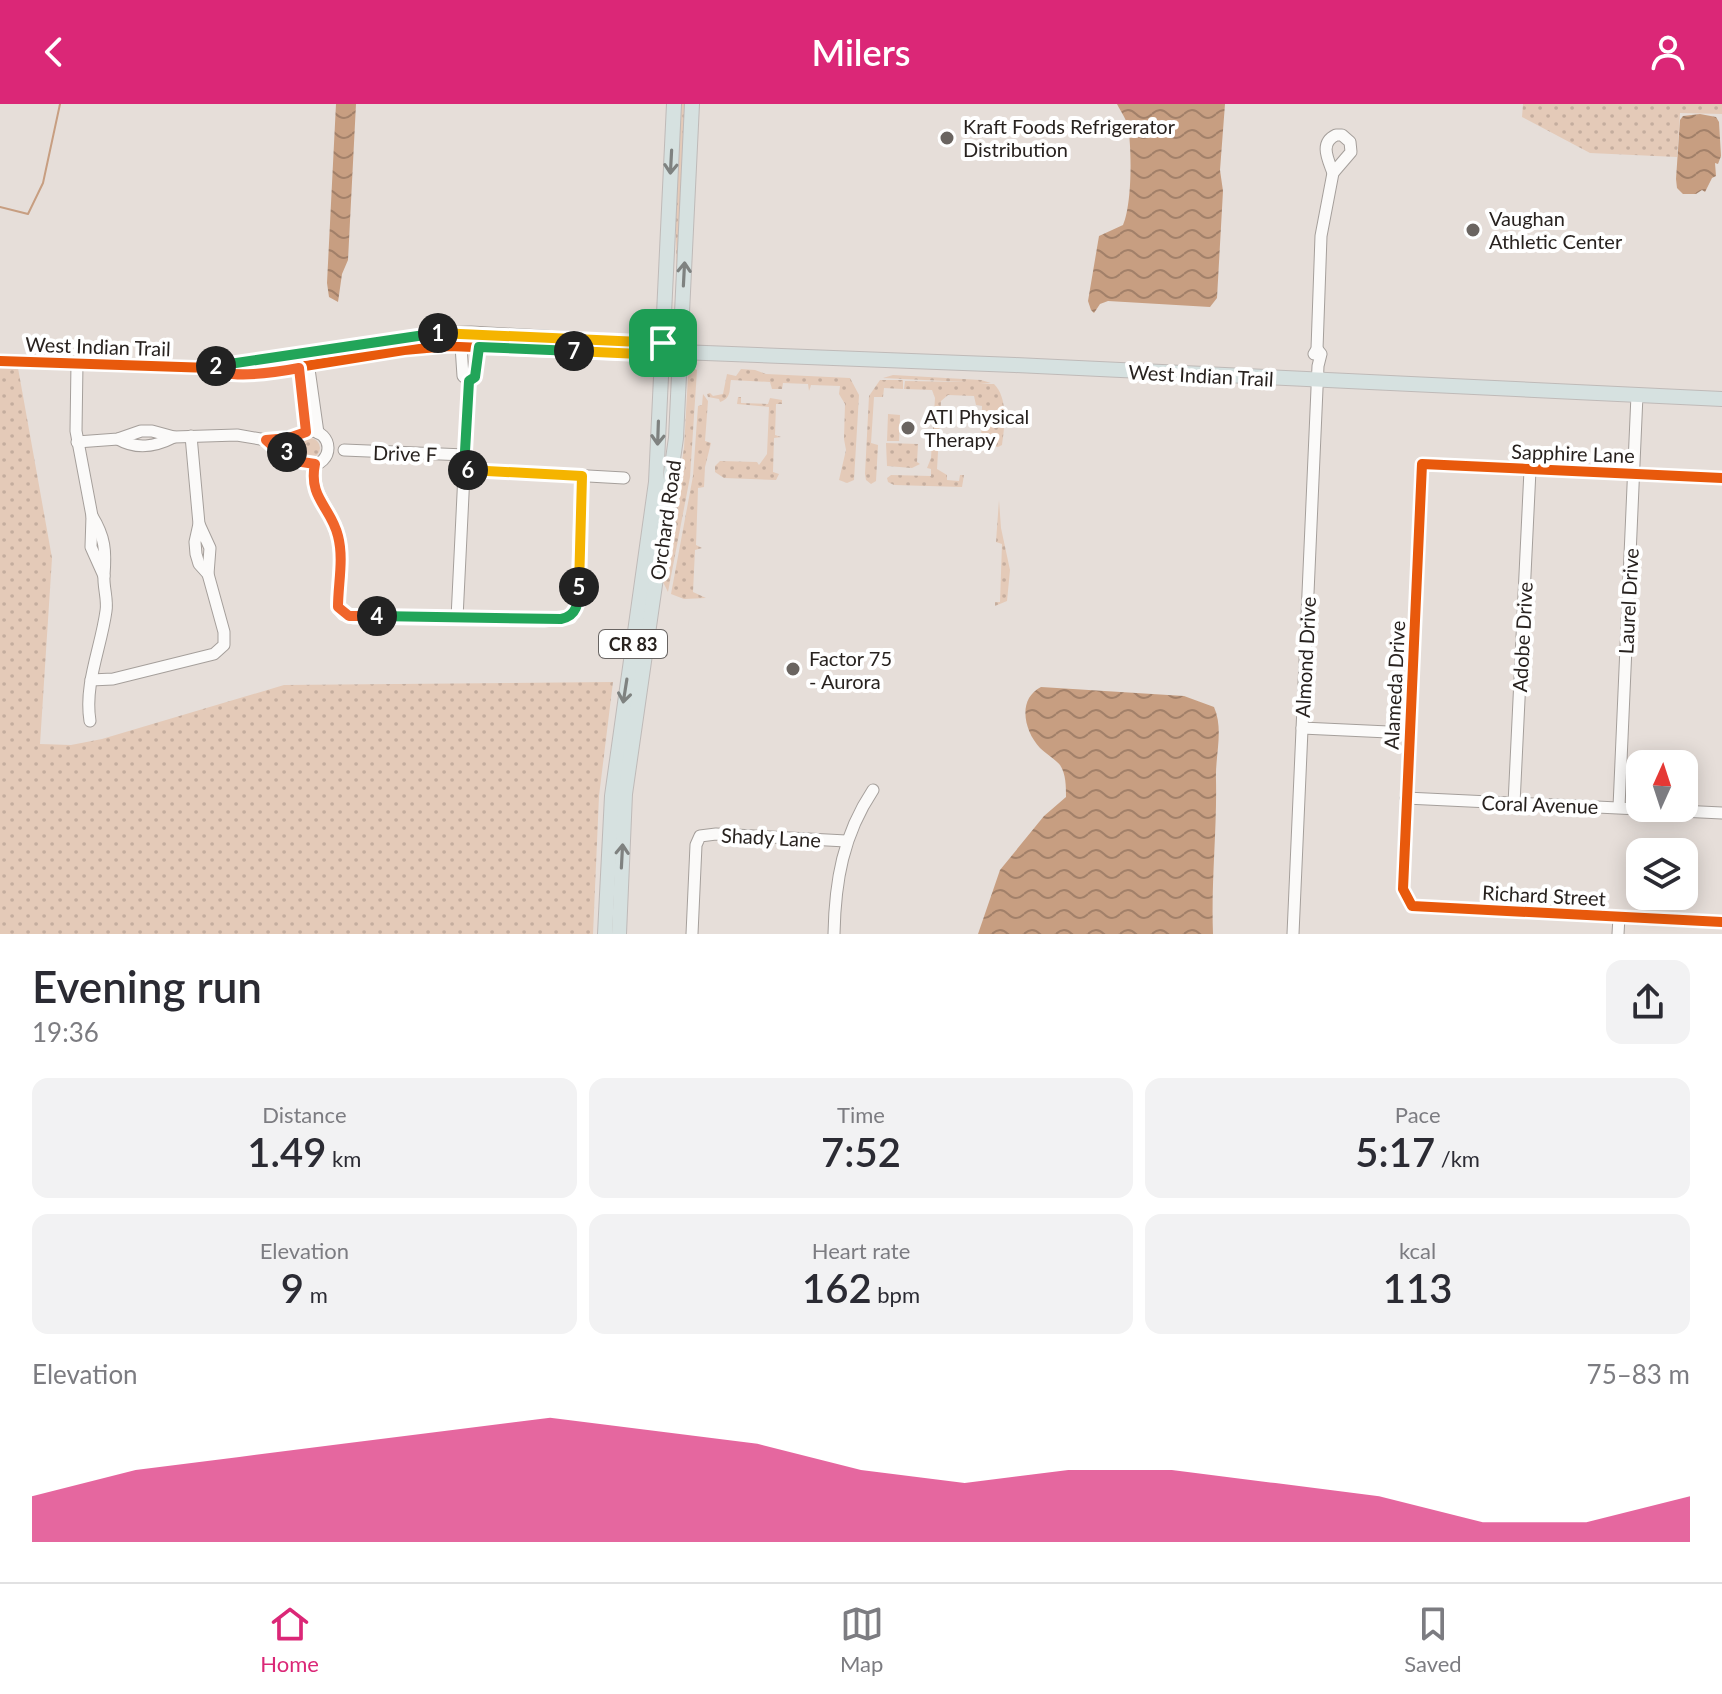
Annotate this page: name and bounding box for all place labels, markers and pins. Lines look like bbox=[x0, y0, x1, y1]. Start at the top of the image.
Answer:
place label: Kraft Foods Refrigerator Distribution bbox=[963, 114, 1176, 161]
marker: Kraft Foods Refrigerator Distribution bbox=[938, 129, 956, 147]
place label: Vaughan Athletic Center bbox=[1489, 206, 1623, 253]
marker: Vaughan Athletic Center bbox=[1464, 221, 1482, 239]
pin bbox=[629, 309, 697, 377]
pin: 1 bbox=[418, 313, 458, 353]
pin: 7 bbox=[554, 331, 594, 371]
pin: 2 bbox=[196, 346, 236, 386]
place label: ATI Physical Therapy bbox=[924, 404, 1029, 451]
marker: ATI Physical Therapy bbox=[899, 419, 917, 437]
pin: 3 bbox=[267, 432, 307, 472]
pin: 6 bbox=[448, 450, 488, 490]
pin: 5 bbox=[559, 567, 599, 607]
pin: 4 bbox=[357, 596, 397, 636]
place label: Factor 75 - Aurora bbox=[809, 646, 892, 693]
marker: Factor 75 - Aurora bbox=[784, 660, 802, 678]

